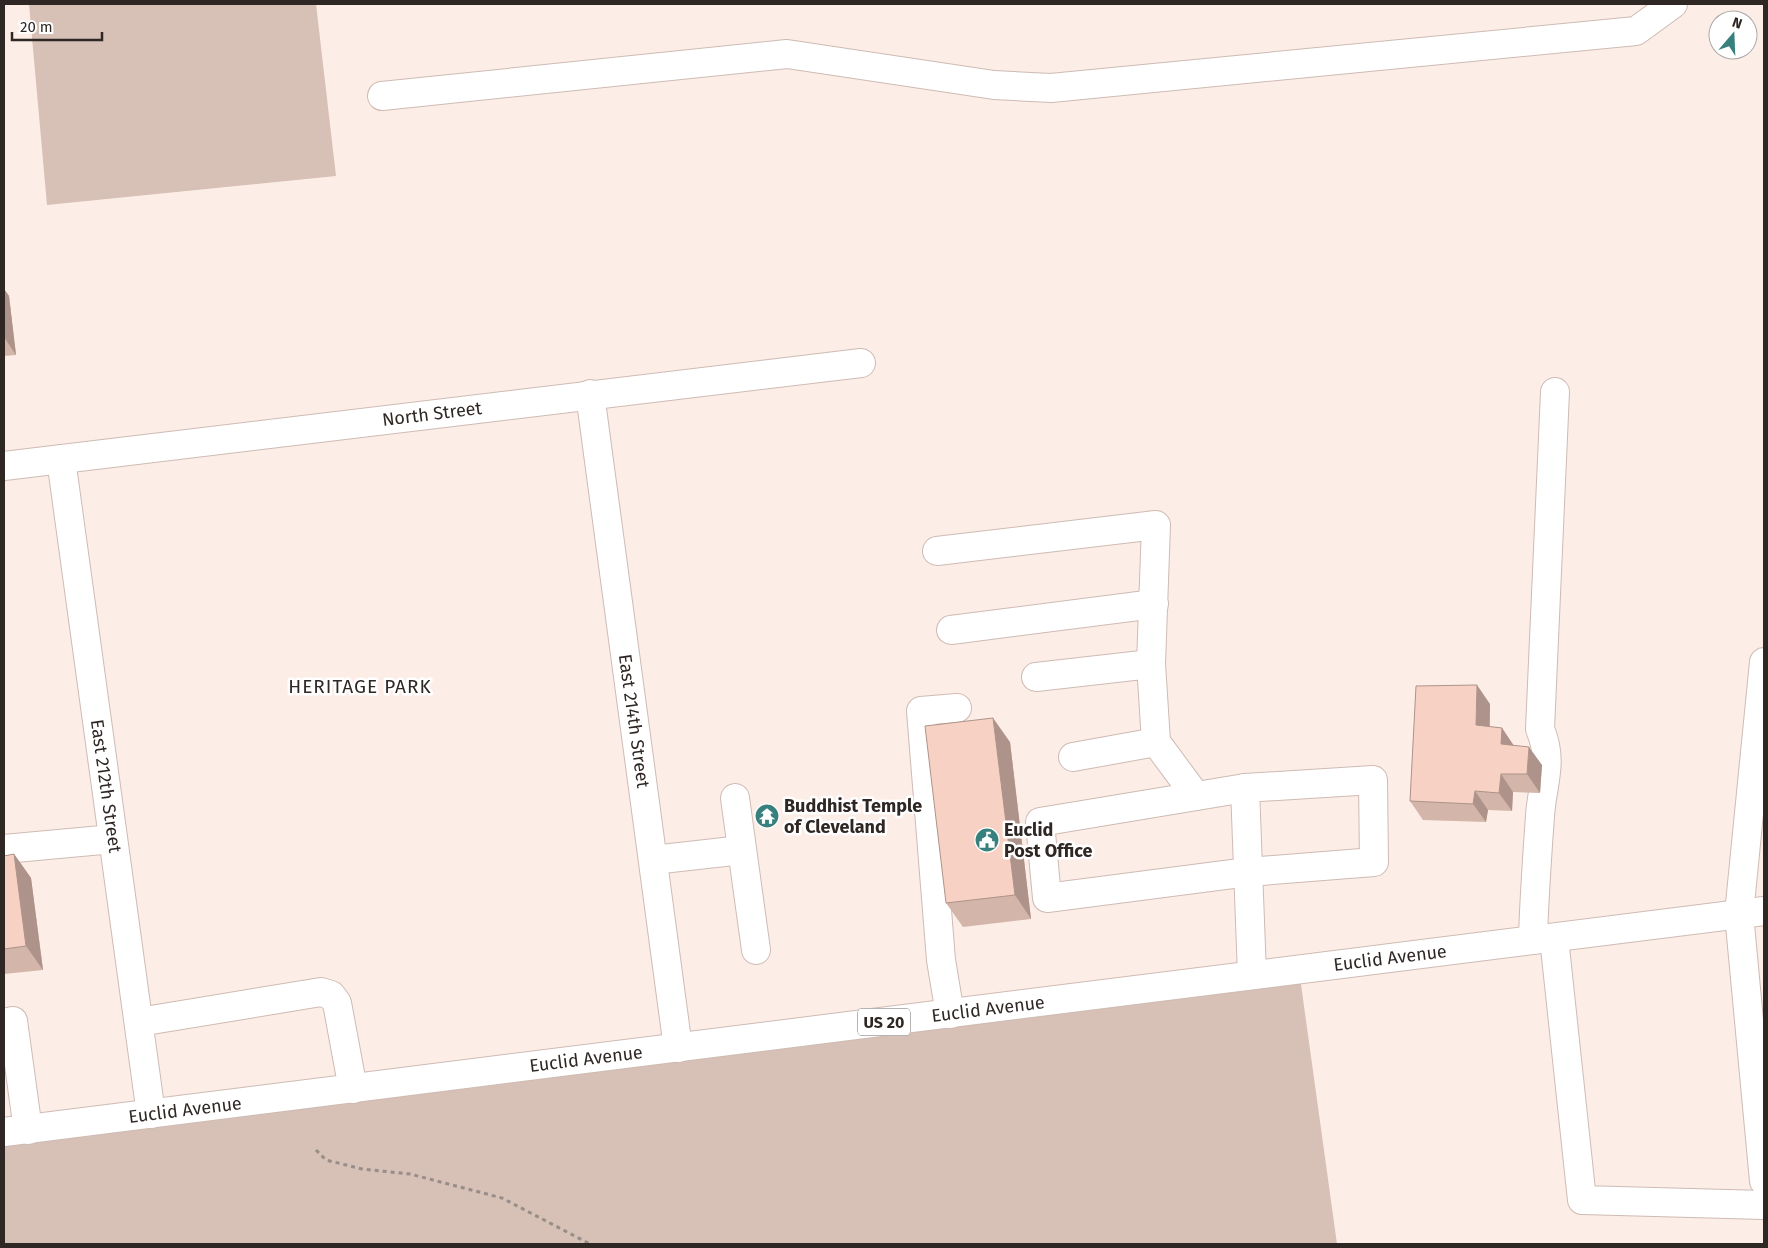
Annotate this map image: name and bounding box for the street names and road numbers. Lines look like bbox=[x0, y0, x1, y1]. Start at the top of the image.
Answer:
street label: North Street bbox=[381, 397, 484, 431]
street label: East 214th Street bbox=[614, 653, 654, 790]
street label: East 212th Street bbox=[86, 718, 126, 855]
street label: Euclid Avenue bbox=[1332, 940, 1448, 976]
street label: Euclid Avenue bbox=[930, 991, 1046, 1027]
road number: US 20 bbox=[858, 1009, 910, 1036]
street label: Euclid Avenue bbox=[528, 1041, 644, 1077]
street label: Euclid Avenue bbox=[127, 1092, 243, 1128]

